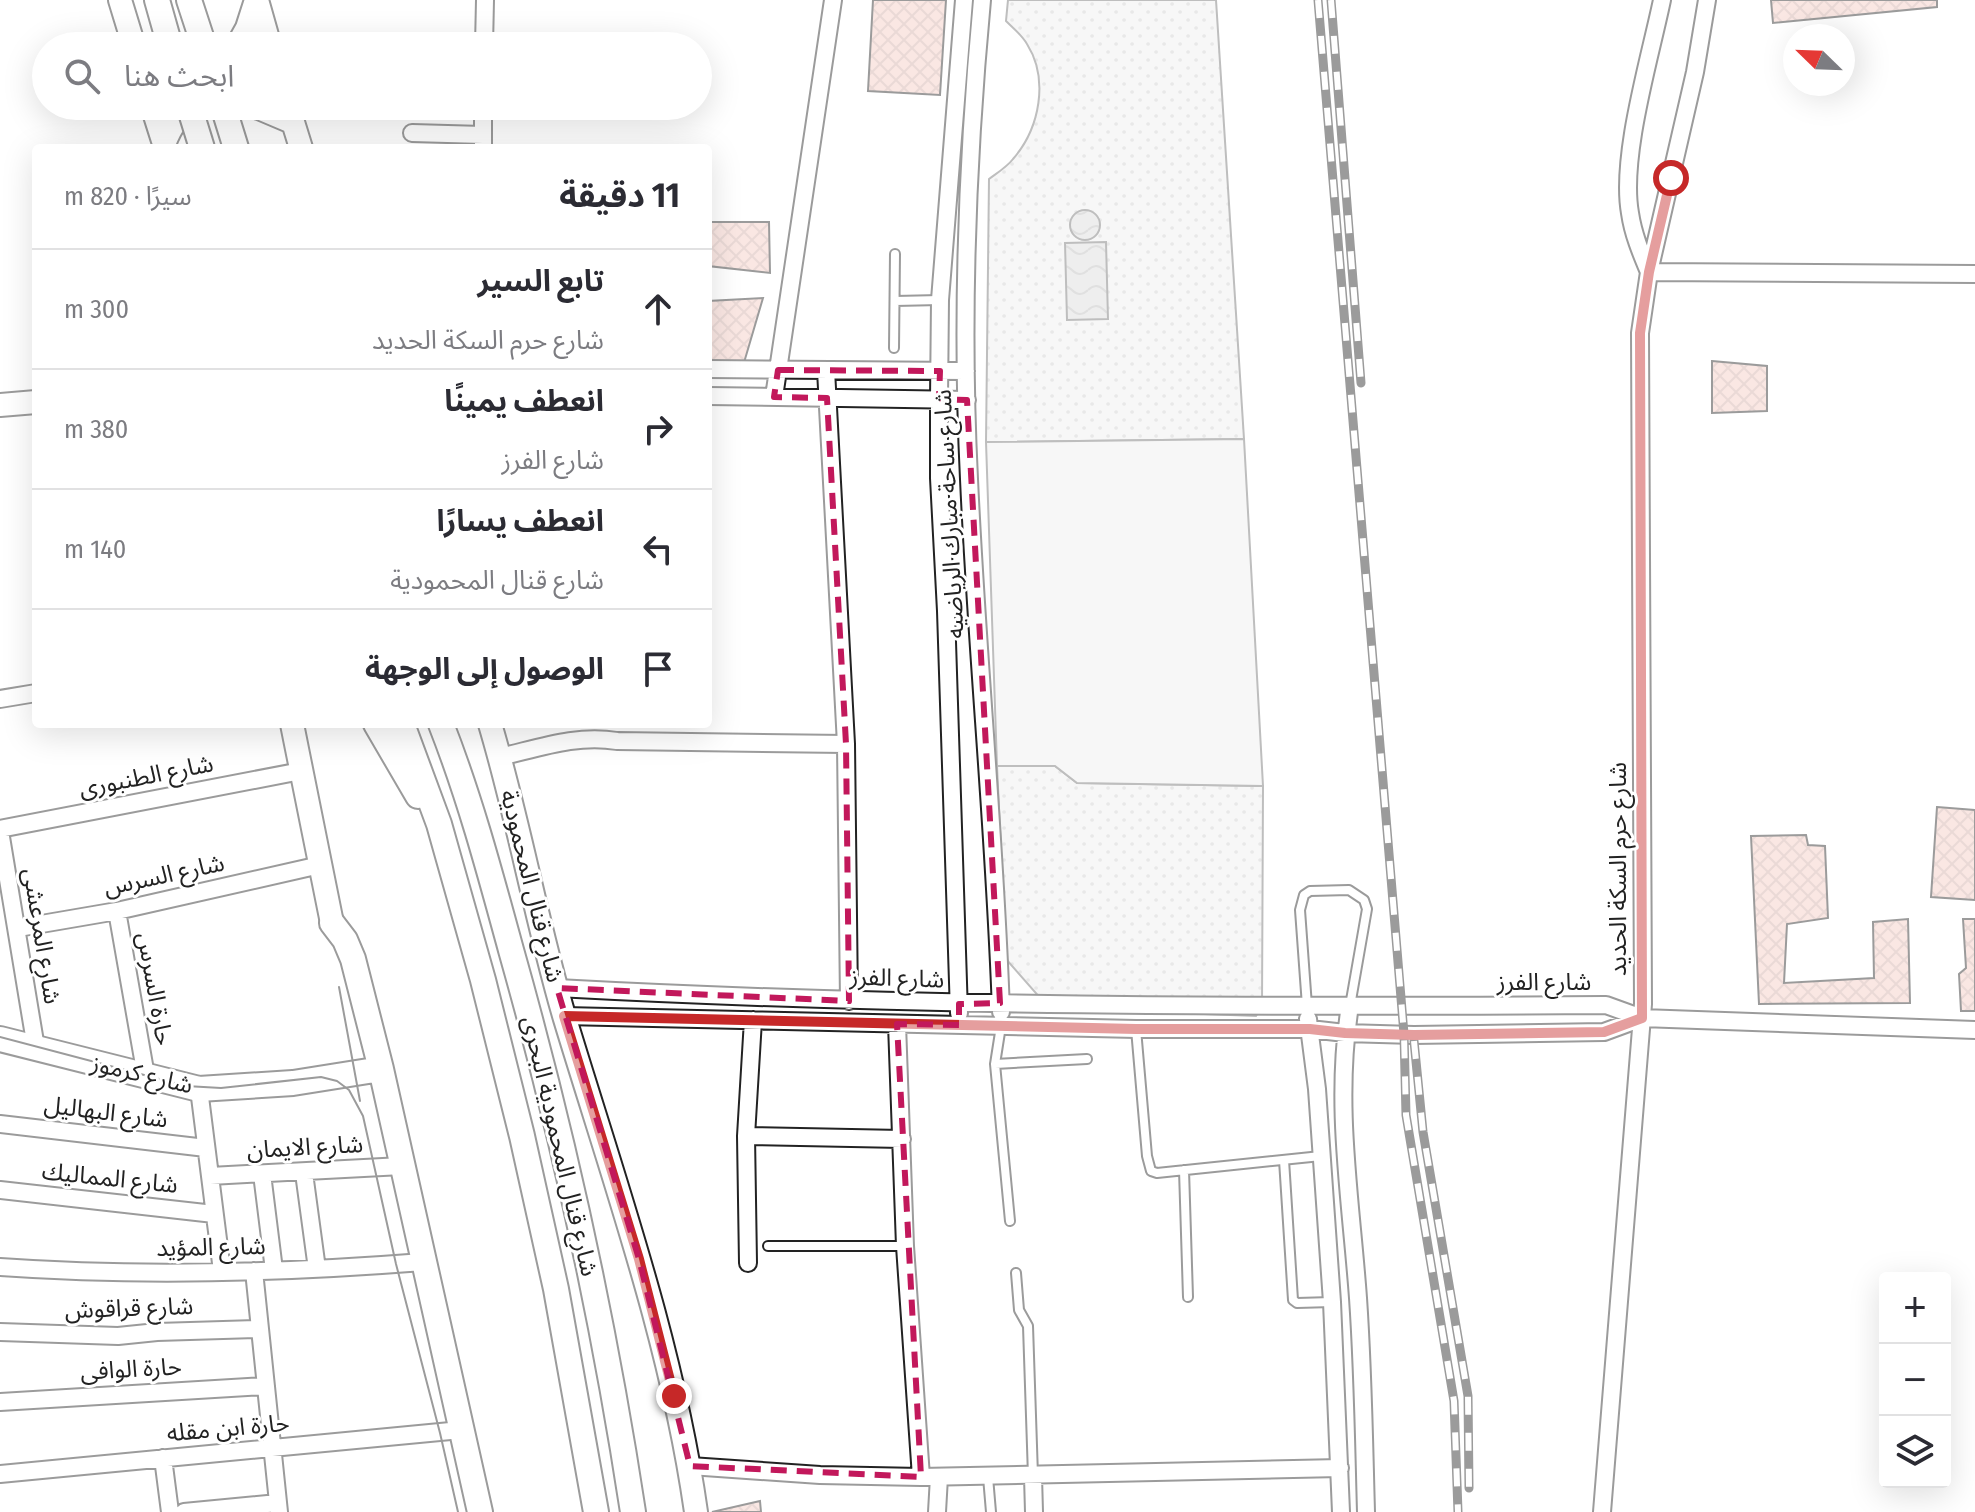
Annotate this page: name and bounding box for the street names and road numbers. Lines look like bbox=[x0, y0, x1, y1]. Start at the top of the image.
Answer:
street label: شارع ساحة مبارك الرياضيه bbox=[928, 388, 973, 639]
street label: شارع الطنبورى bbox=[76, 749, 216, 806]
street label: شارع حرم السكة الحديد bbox=[1604, 762, 1636, 976]
street label: شارع قنال المحمودية bbox=[492, 787, 569, 986]
street label: شارع السرس bbox=[101, 849, 227, 904]
street label: شارع المرعشى bbox=[14, 866, 67, 1006]
street label: حارة السرس bbox=[131, 930, 179, 1048]
street label: شارع الفرز bbox=[848, 962, 945, 997]
street label: شارع الفرز bbox=[1496, 968, 1591, 999]
street label: شارع قنال المحمودية البحرى bbox=[514, 1013, 604, 1279]
street label: شارع كرموز bbox=[87, 1048, 196, 1102]
street label: شارع البهاليل bbox=[42, 1091, 169, 1136]
street label: شارع الايمان bbox=[246, 1130, 364, 1167]
street label: شارع المماليك bbox=[40, 1157, 179, 1202]
street label: شارع المؤيد bbox=[156, 1232, 266, 1265]
street label: شارع قراقوش bbox=[64, 1292, 194, 1327]
street label: حارة الوافى bbox=[79, 1352, 183, 1386]
street label: حارة ابن مقله bbox=[166, 1409, 290, 1447]

